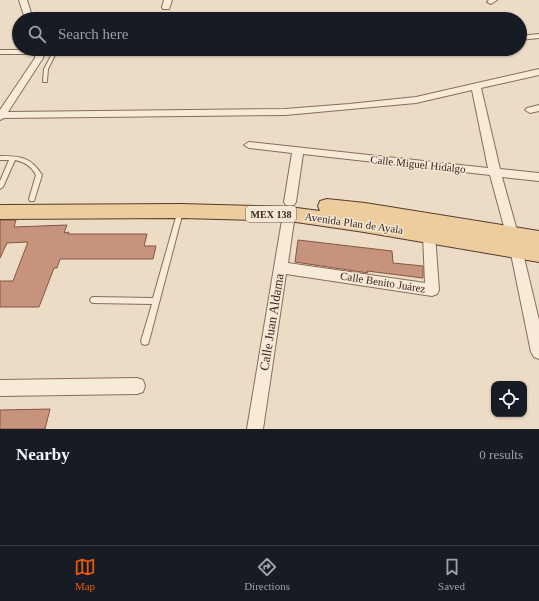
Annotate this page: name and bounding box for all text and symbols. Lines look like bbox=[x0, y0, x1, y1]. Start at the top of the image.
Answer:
search box bbox=[12, 12, 527, 56]
icon: search bbox=[26, 23, 48, 45]
text: Search here bbox=[58, 26, 128, 42]
street label: Calle Miguel Hidalgo bbox=[370, 153, 467, 175]
road number: MEX 138 bbox=[246, 206, 296, 222]
street label: Avenida Plan de Ayala bbox=[304, 210, 404, 236]
street label: Calle Benito Juárez bbox=[340, 269, 427, 295]
street label: Calle Juan Aldama bbox=[256, 272, 287, 372]
map controls bbox=[491, 381, 527, 417]
button: locate bbox=[491, 381, 527, 417]
text: Nearby bbox=[16, 445, 70, 464]
text: 0 results bbox=[479, 447, 523, 462]
tab: Map bbox=[74, 556, 96, 592]
tab: Directions bbox=[244, 556, 290, 592]
tab: Saved bbox=[438, 556, 465, 592]

